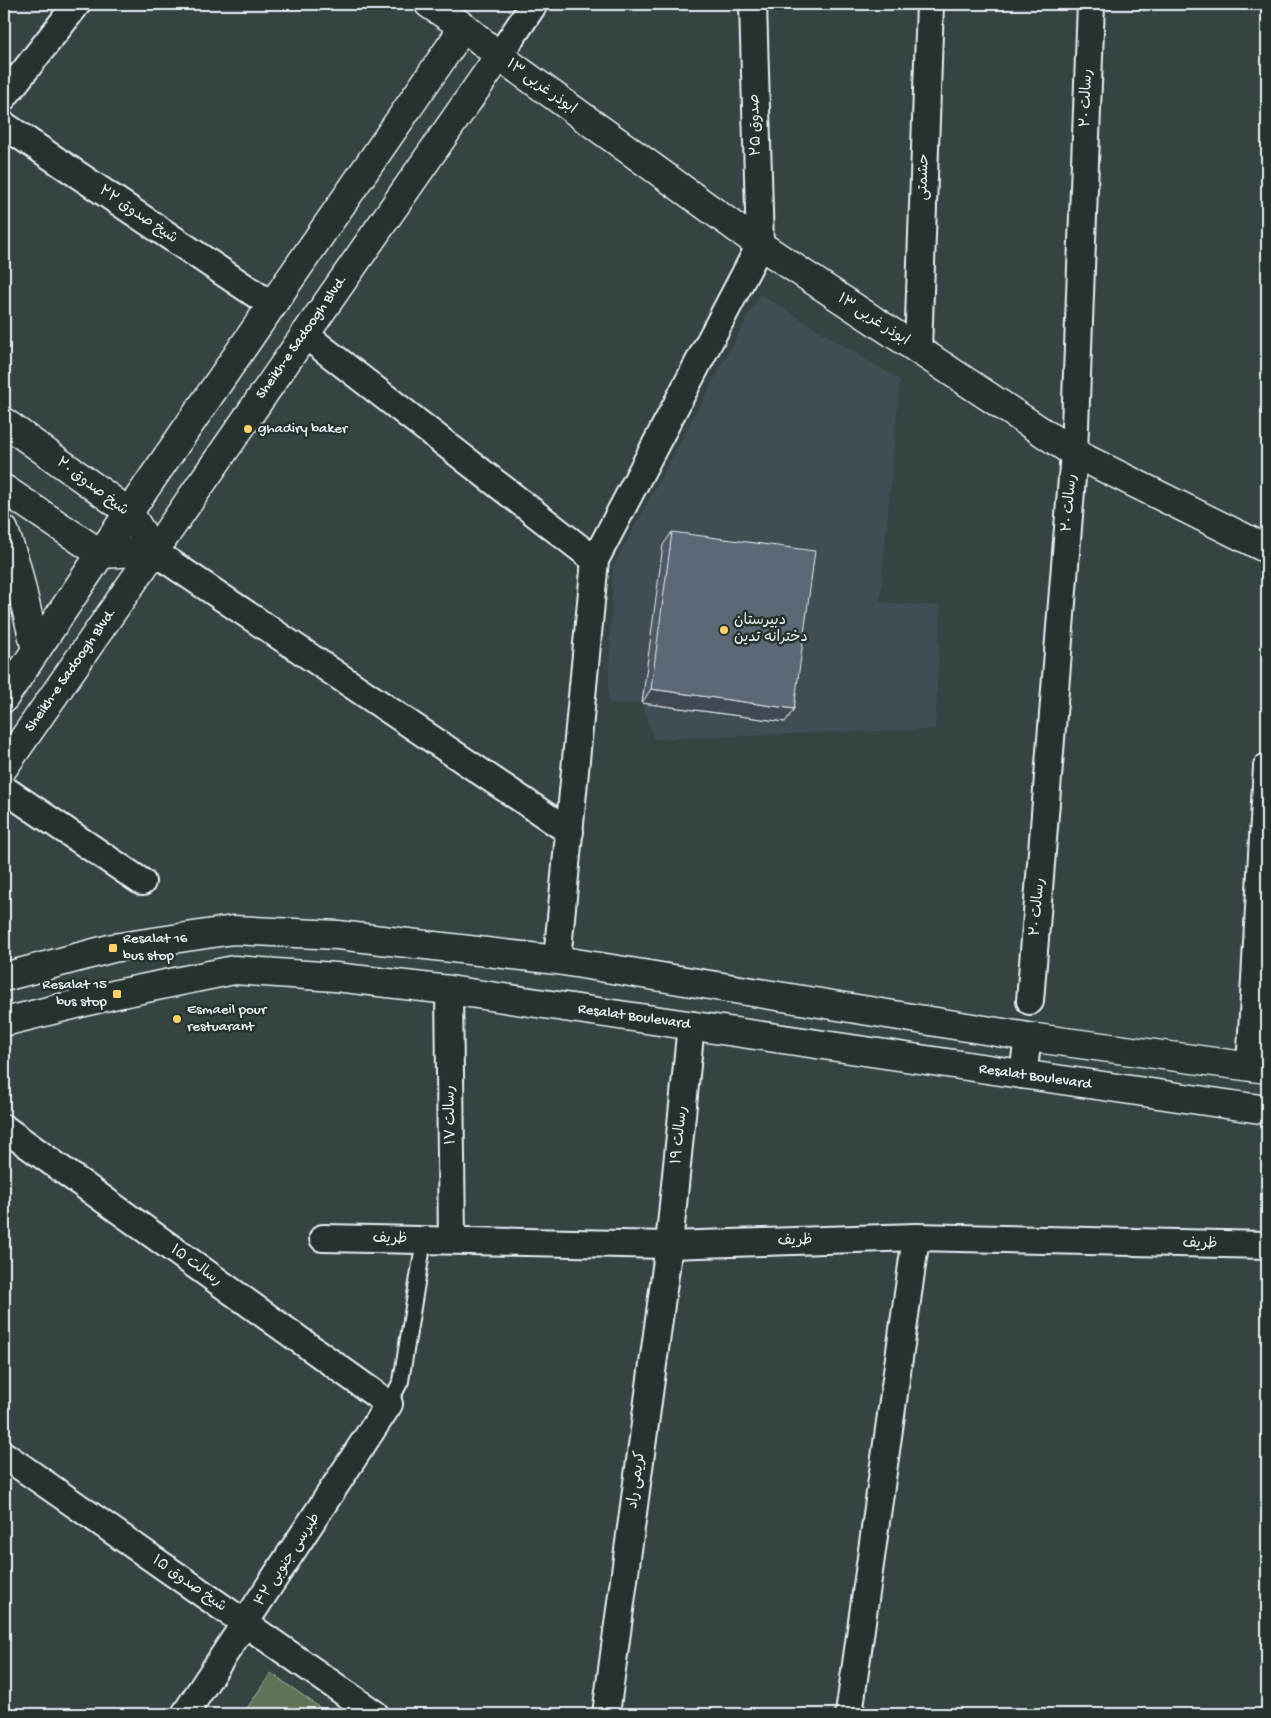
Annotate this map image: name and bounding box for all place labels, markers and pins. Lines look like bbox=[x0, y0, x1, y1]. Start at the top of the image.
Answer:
place label: ghadiry baker bbox=[258, 420, 349, 438]
marker: ghadiry baker bbox=[242, 423, 254, 435]
place label: دبیرستان دخترانه تدین bbox=[734, 612, 808, 647]
marker: دبیرستان دخترانه تدین bbox=[718, 624, 730, 636]
place label: Resalat 16 bus stop bbox=[123, 930, 188, 965]
marker: Resalat 16 bus stop bbox=[107, 942, 119, 954]
place label: Resalat 15 bus stop bbox=[42, 976, 108, 1011]
marker: Resalat 15 bus stop bbox=[111, 988, 123, 1000]
place label: Esmaeil pour restuarant bbox=[187, 1001, 268, 1036]
marker: Esmaeil pour restuarant bbox=[171, 1013, 183, 1025]

